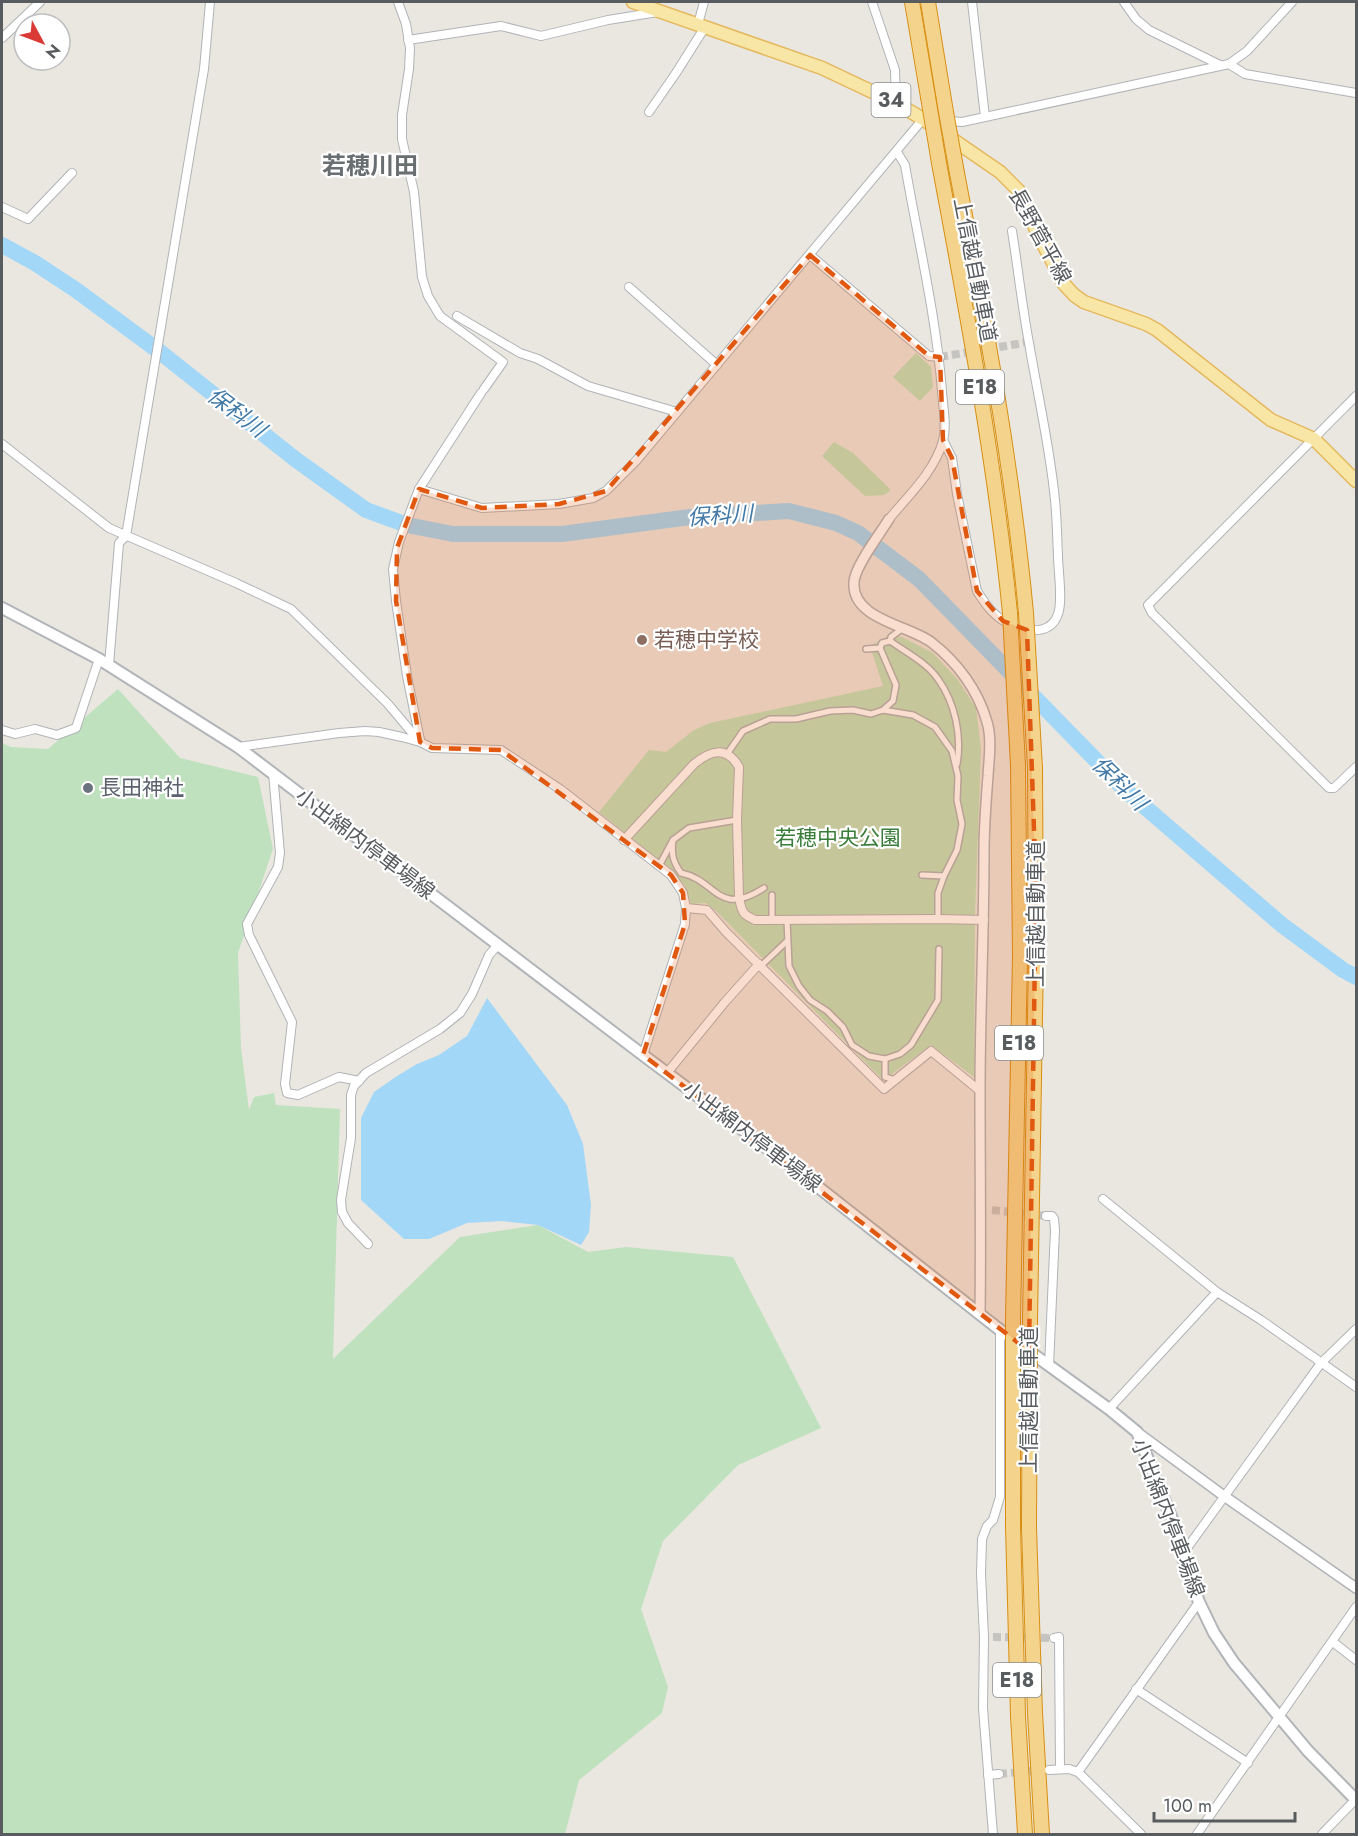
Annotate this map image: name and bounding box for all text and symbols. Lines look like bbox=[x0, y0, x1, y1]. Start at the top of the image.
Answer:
north arrow bbox=[12, 12, 72, 72]
text: N bbox=[40, 39, 66, 64]
road number: 34 bbox=[872, 83, 910, 117]
district label: 若穂川田 bbox=[322, 148, 418, 183]
street label: 長野菅平線 bbox=[1001, 183, 1079, 289]
street label: 上信越自動車道 bbox=[946, 195, 1004, 345]
road number: E18 bbox=[956, 370, 1004, 404]
water label: 保科川 bbox=[201, 379, 275, 446]
water label: 保科川 bbox=[686, 497, 756, 533]
place label: 若穂中学校 bbox=[654, 625, 759, 655]
marker: 若穂中学校 bbox=[635, 633, 649, 647]
water label: 保科川 bbox=[1085, 749, 1156, 819]
place label: 長田神社 bbox=[100, 773, 184, 803]
marker: 長田神社 bbox=[81, 781, 95, 795]
street label: 小出綿内停車場線 bbox=[289, 781, 441, 907]
park label: 若穂中央公園 bbox=[775, 823, 901, 853]
street label: 上信越自動車道 bbox=[1021, 841, 1051, 988]
road number: E18 bbox=[995, 1026, 1043, 1060]
street label: 小出綿内停車場線 bbox=[676, 1074, 828, 1200]
street label: 上信越自動車道 bbox=[1014, 1327, 1044, 1474]
street label: 小出綿内停車場線 bbox=[1124, 1434, 1212, 1602]
road number: E18 bbox=[993, 1663, 1041, 1697]
scale bar bbox=[1154, 1785, 1295, 1823]
text: 100 m bbox=[1163, 1793, 1212, 1819]

